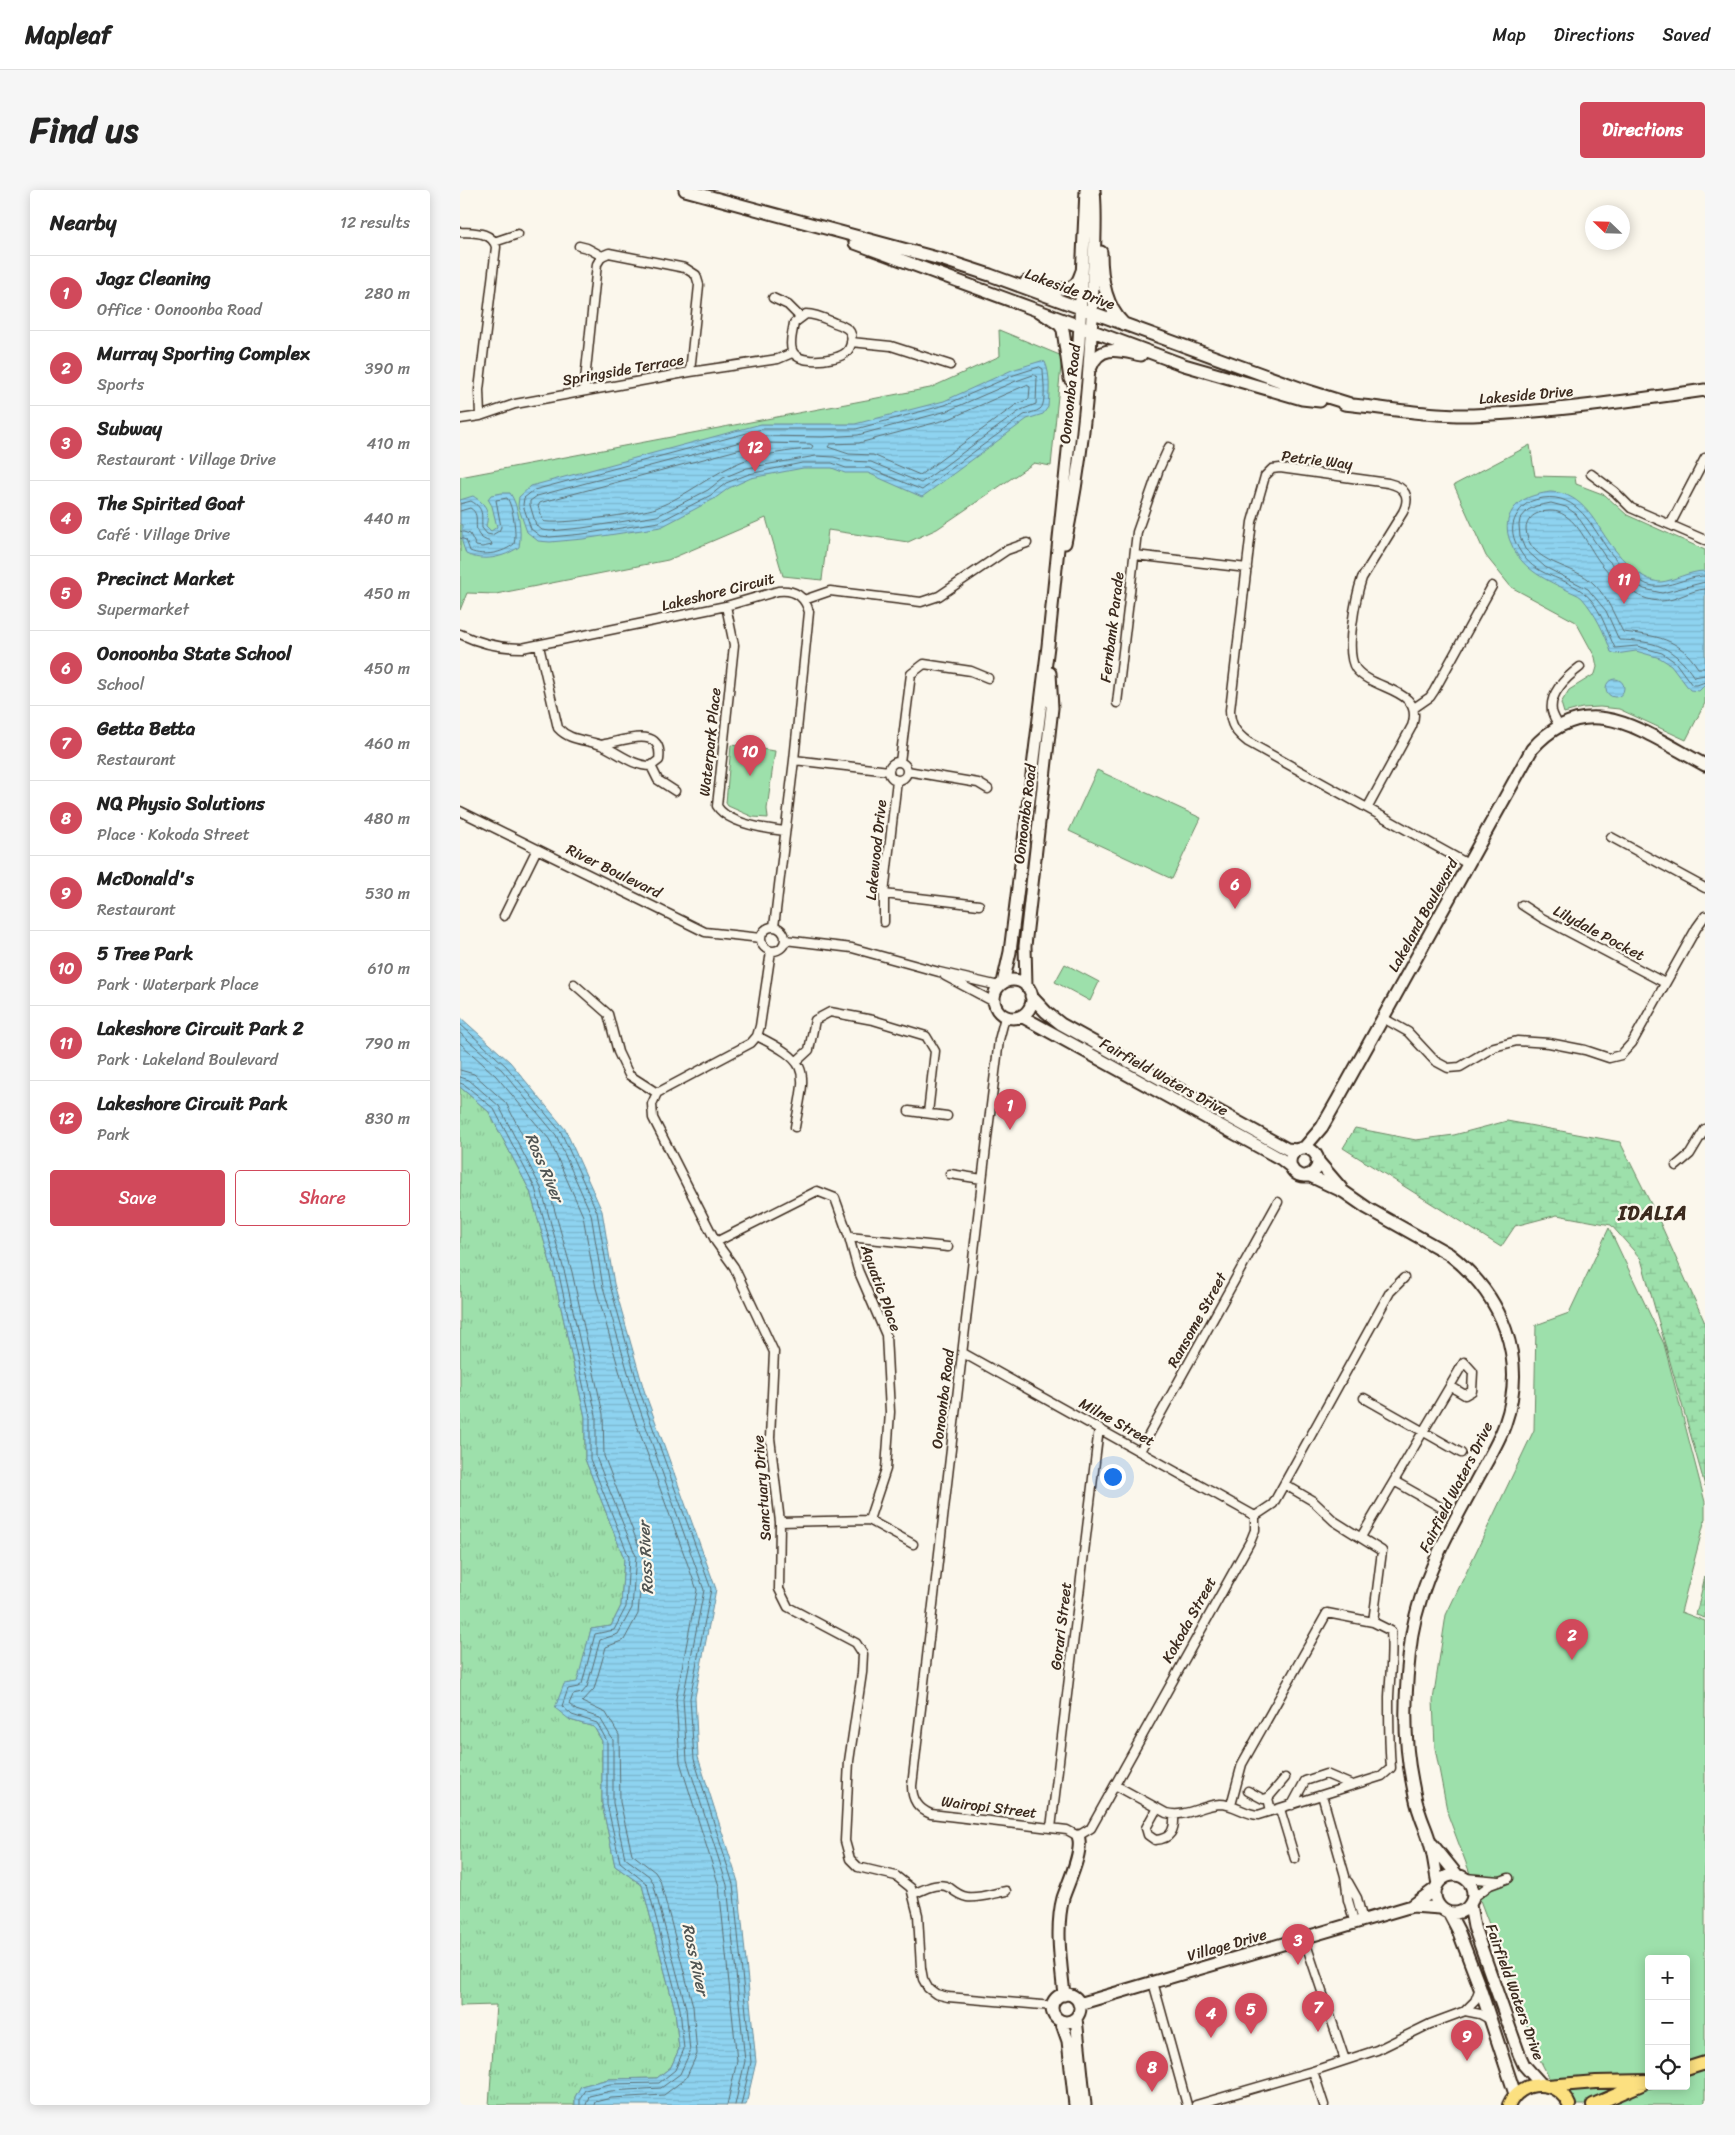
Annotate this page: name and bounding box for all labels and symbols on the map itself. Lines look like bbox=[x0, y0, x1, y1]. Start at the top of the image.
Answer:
north arrow bbox=[1585, 205, 1630, 250]
street label: Lakeside Drive bbox=[1021, 261, 1119, 317]
street label: Oonoonba Road bbox=[1052, 342, 1088, 445]
street label: Springside Terrace bbox=[560, 347, 686, 393]
street label: Lakeside Drive bbox=[1478, 378, 1574, 412]
pin: 12 bbox=[739, 431, 771, 472]
street label: Petrie Way bbox=[1280, 443, 1354, 477]
pin: 11 bbox=[1608, 563, 1640, 604]
street label: Lakeshore Circuit bbox=[659, 565, 778, 619]
street label: Fernbank Parade bbox=[1092, 570, 1132, 684]
street label: Waterpark Place bbox=[691, 686, 729, 798]
pin: 10 bbox=[734, 735, 766, 776]
street label: Oonoonba Road bbox=[1006, 762, 1044, 865]
street label: Lakewood Drive bbox=[858, 799, 894, 901]
street label: River Boulevard bbox=[562, 837, 667, 906]
street label: Lakeland Boulevard bbox=[1381, 852, 1466, 977]
pin: 6 bbox=[1219, 868, 1251, 909]
street label: Lilydale Pocket bbox=[1549, 898, 1650, 968]
street label: Fairfield Waters Drive bbox=[1095, 1031, 1233, 1123]
pin: 1 bbox=[994, 1089, 1026, 1130]
water label: Ross River bbox=[517, 1128, 573, 1209]
district label: IDALIA bbox=[1617, 1196, 1688, 1231]
street label: Aquatic Place bbox=[853, 1240, 909, 1335]
street label: Ransome Street bbox=[1160, 1267, 1234, 1372]
street label: Oonoonba Road bbox=[924, 1347, 962, 1450]
street label: Milne Street bbox=[1074, 1390, 1160, 1454]
street label: Fairfield Waters Drive bbox=[1412, 1417, 1500, 1557]
street label: Sanctuary Drive bbox=[745, 1434, 779, 1542]
your location bbox=[1100, 1464, 1126, 1490]
water label: Ross River bbox=[629, 1518, 662, 1595]
street label: Kokoda Street bbox=[1155, 1572, 1224, 1668]
street label: Gorari Street bbox=[1043, 1580, 1079, 1671]
pin: 2 bbox=[1556, 1619, 1588, 1660]
street label: Wairopi Street bbox=[940, 1788, 1039, 1826]
street label: Fairfield Waters Drive bbox=[1478, 1920, 1552, 2064]
water label: Ross River bbox=[674, 1921, 718, 2001]
street label: Village Drive bbox=[1184, 1921, 1270, 1969]
pin: 3 bbox=[1282, 1924, 1314, 1965]
pin: 7 bbox=[1302, 1991, 1334, 2032]
pin: 5 bbox=[1235, 1993, 1267, 2034]
pin: 4 bbox=[1195, 1997, 1227, 2038]
pin: 9 bbox=[1451, 2020, 1483, 2061]
pin: 8 bbox=[1136, 2051, 1168, 2092]

